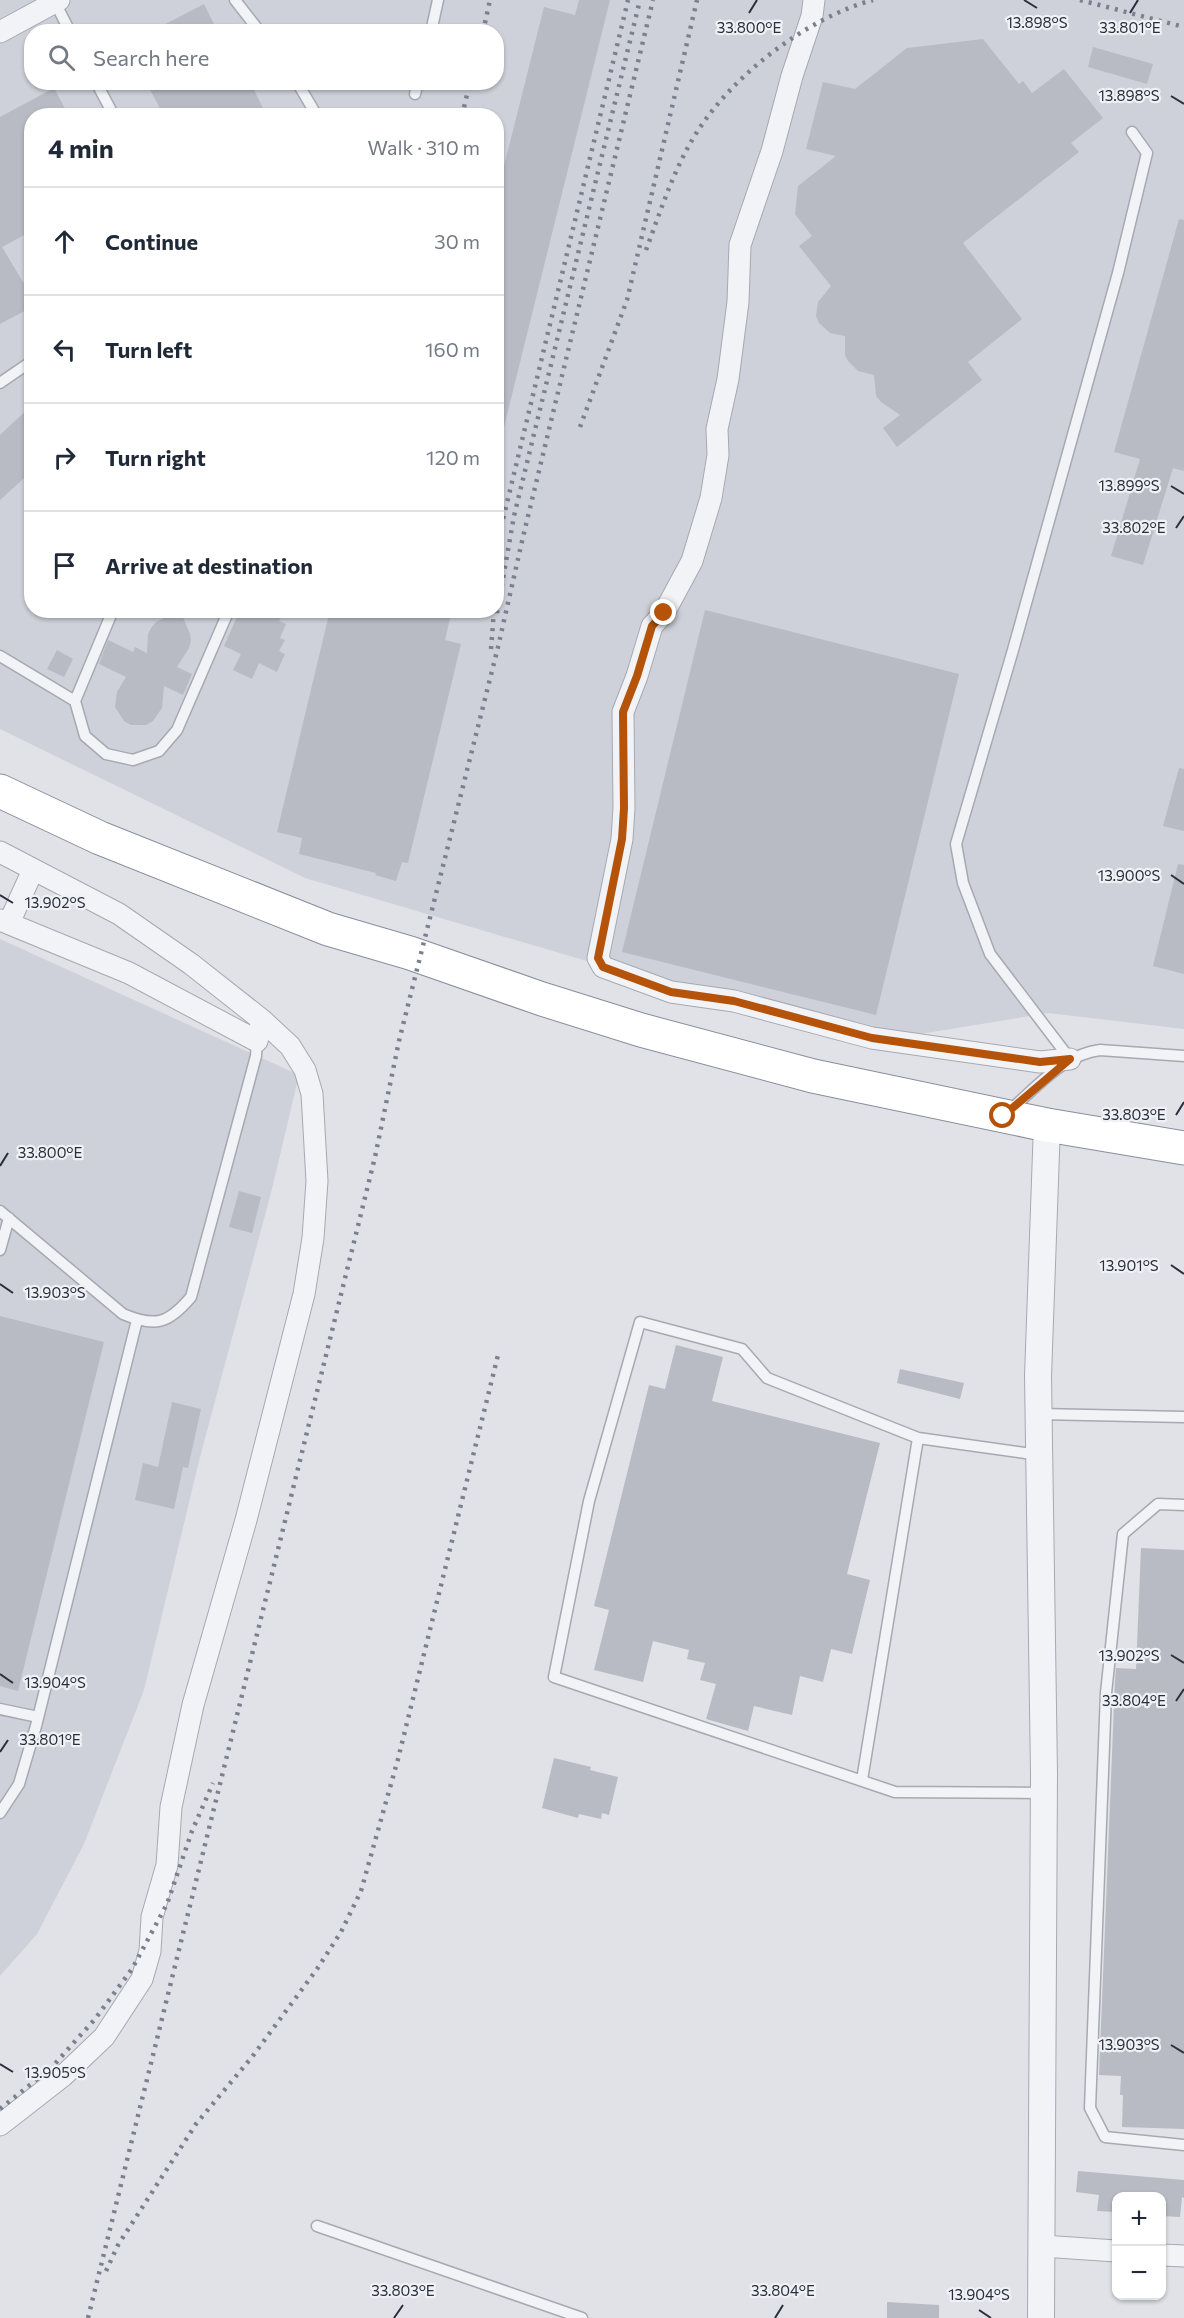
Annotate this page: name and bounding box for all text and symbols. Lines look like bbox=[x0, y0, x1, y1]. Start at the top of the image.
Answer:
text: 13.898°S bbox=[1006, 13, 1068, 31]
text: 33.800°E bbox=[717, 18, 781, 36]
text: 33.801°E bbox=[1099, 18, 1161, 36]
search box bbox=[24, 24, 504, 90]
icon: search bbox=[45, 41, 78, 74]
text: Search here bbox=[93, 44, 209, 71]
text: 13.898°S bbox=[1098, 86, 1160, 104]
text: 4 min bbox=[48, 132, 114, 163]
text: Walk · 310 m bbox=[368, 135, 480, 159]
icon: ahead bbox=[48, 225, 81, 258]
text: Continue bbox=[105, 228, 198, 255]
text: 30 m bbox=[434, 229, 480, 253]
icon: left bbox=[48, 333, 81, 366]
text: Turn left bbox=[105, 336, 192, 363]
text: 160 m bbox=[425, 337, 480, 361]
icon: right bbox=[48, 441, 81, 474]
text: Turn right bbox=[105, 444, 206, 471]
text: 120 m bbox=[426, 445, 480, 469]
text: 13.899°S bbox=[1098, 476, 1160, 494]
text: 33.802°E bbox=[1102, 518, 1166, 536]
icon: arrive bbox=[48, 549, 81, 582]
text: Arrive at destination bbox=[105, 552, 313, 579]
route end bbox=[650, 599, 676, 625]
text: 13.900°S bbox=[1098, 866, 1160, 884]
text: 13.902°S bbox=[24, 893, 86, 911]
route start bbox=[989, 1102, 1015, 1128]
text: 33.803°E bbox=[1102, 1105, 1166, 1123]
text: 33.800°E bbox=[18, 1143, 82, 1161]
text: 13.901°S bbox=[1099, 1256, 1159, 1274]
text: 13.903°S bbox=[24, 1283, 86, 1301]
text: 13.902°S bbox=[1098, 1646, 1160, 1664]
text: 13.904°S bbox=[24, 1673, 86, 1691]
text: 33.804°E bbox=[1102, 1691, 1166, 1709]
text: 33.801°E bbox=[19, 1730, 81, 1748]
text: 13.903°S bbox=[1098, 2035, 1160, 2053]
text: 13.905°S bbox=[24, 2063, 86, 2081]
map controls bbox=[1112, 2192, 1166, 2300]
button: + bbox=[1112, 2192, 1166, 2246]
button: − bbox=[1112, 2246, 1166, 2300]
text: 33.803°E bbox=[371, 2281, 435, 2299]
text: 33.804°E bbox=[751, 2281, 815, 2299]
text: 13.904°S bbox=[948, 2285, 1010, 2303]

